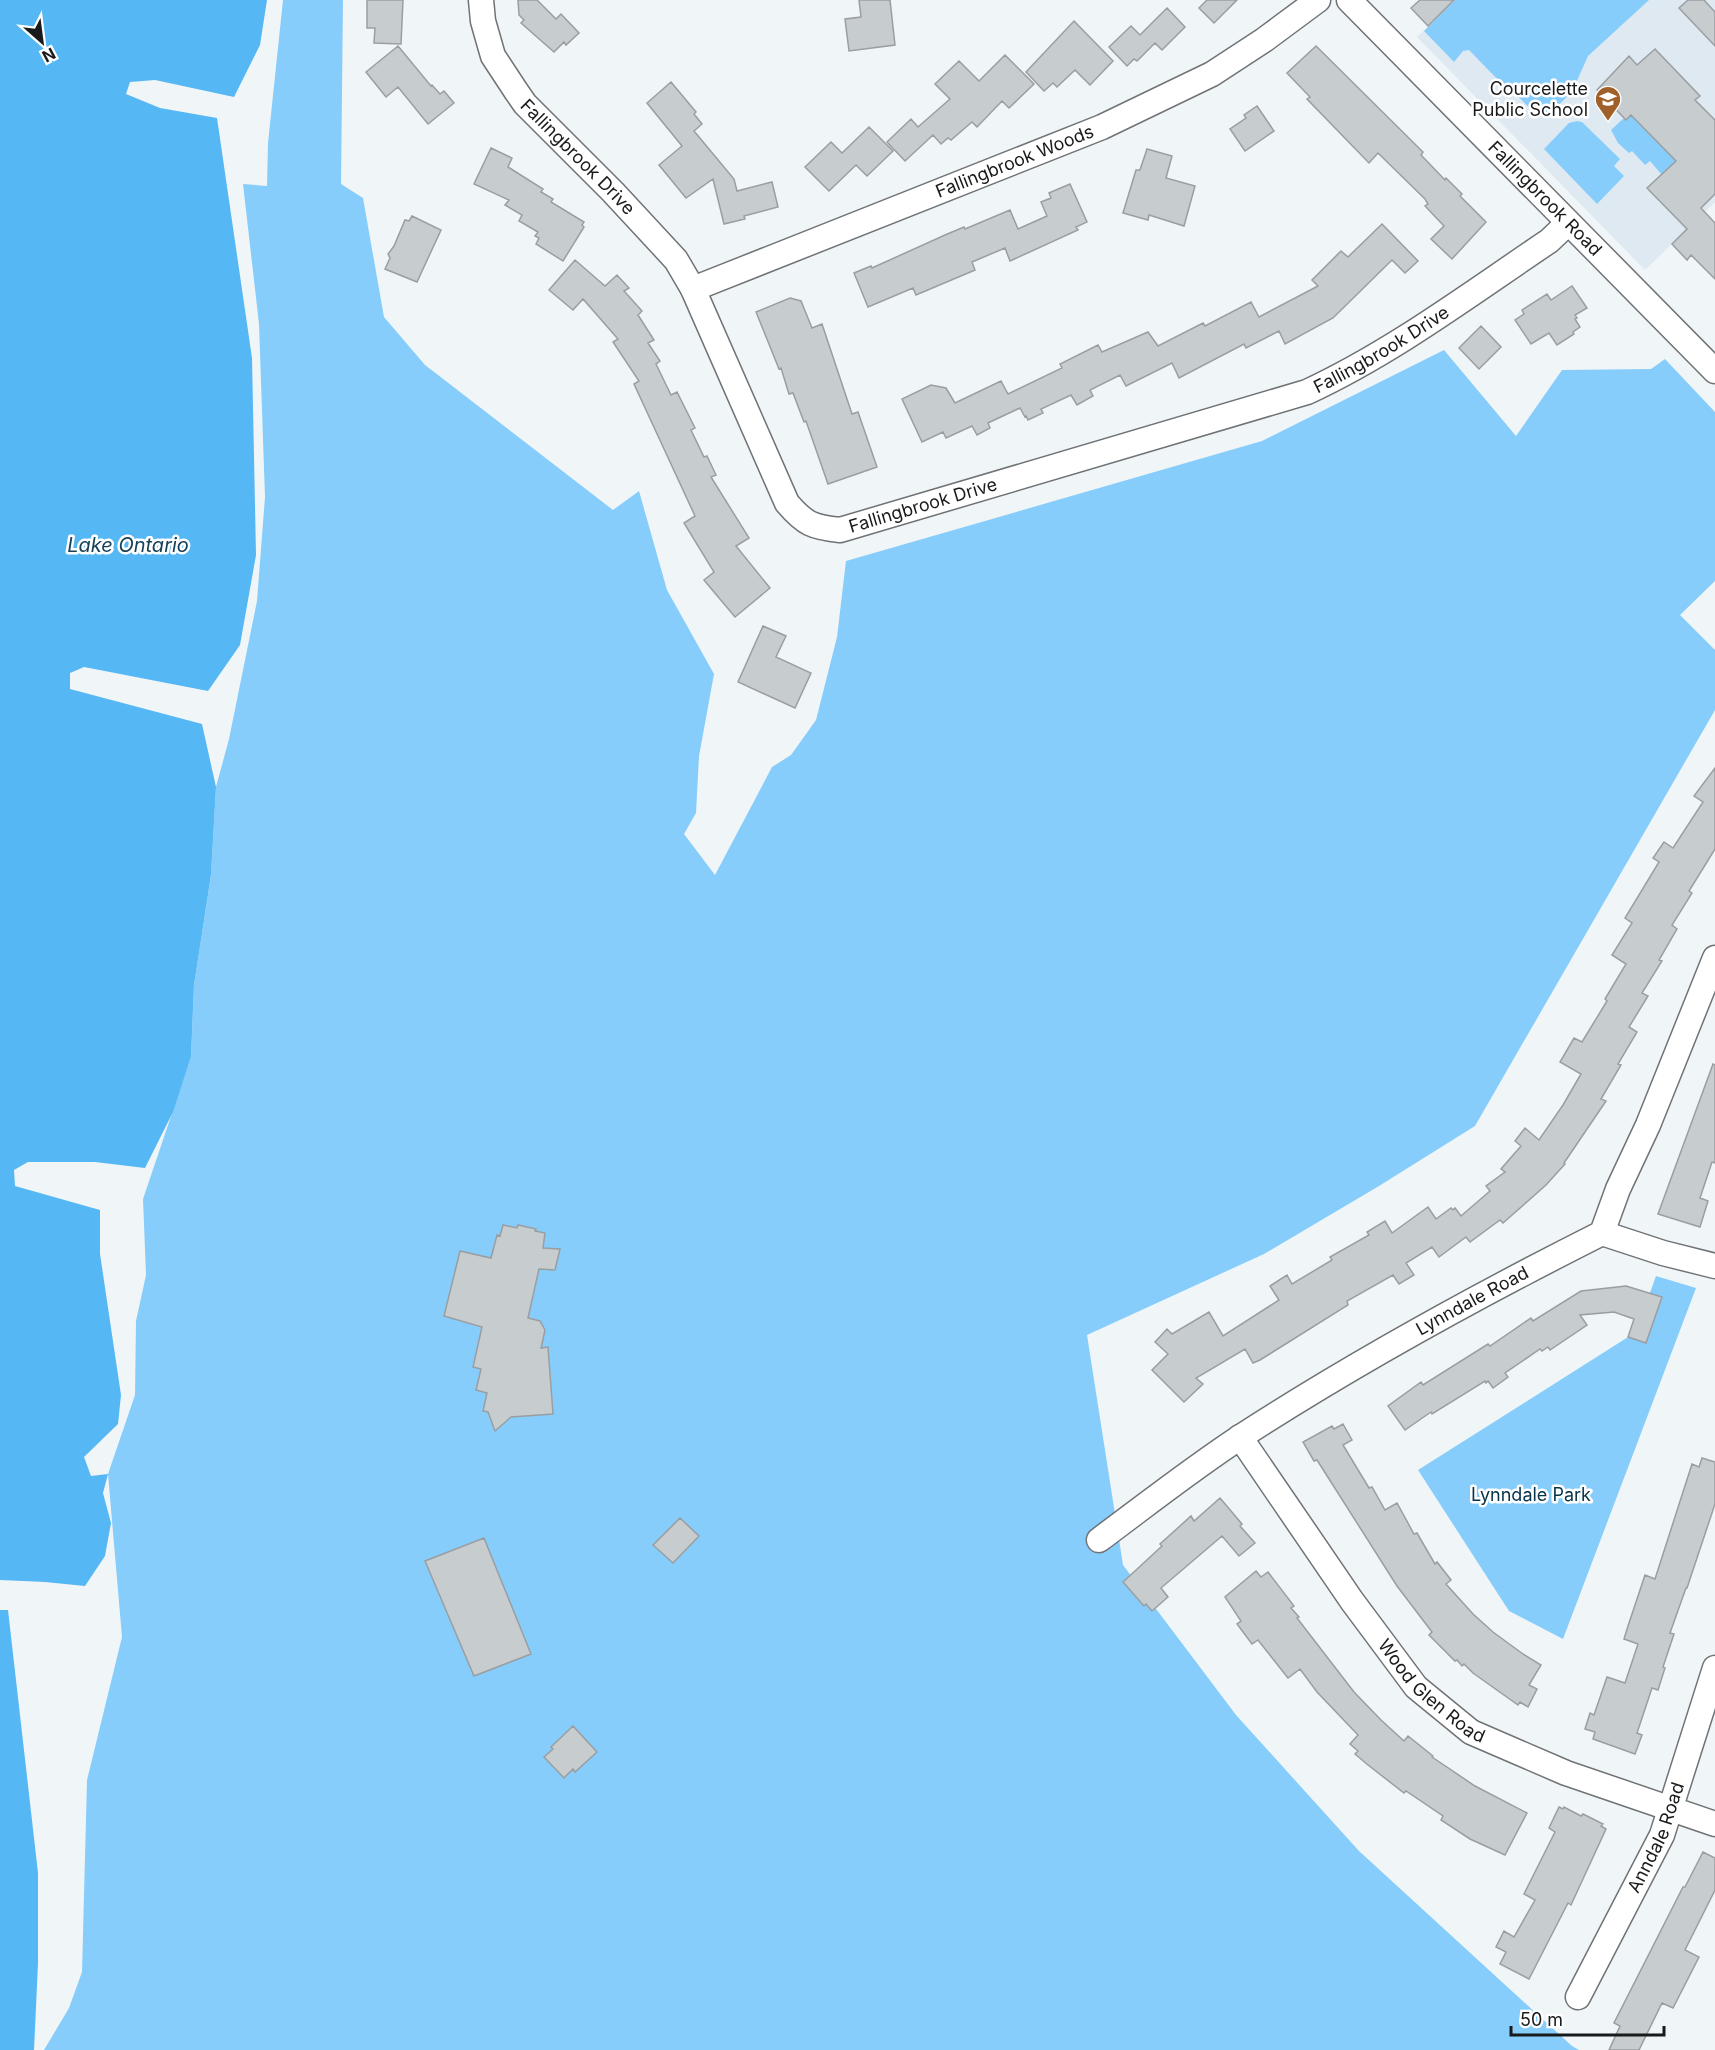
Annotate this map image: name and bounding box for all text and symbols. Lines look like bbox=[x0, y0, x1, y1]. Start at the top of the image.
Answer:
north arrow bbox=[12, 12, 72, 72]
text: N bbox=[39, 44, 59, 67]
place label: Courcelette Public School bbox=[1472, 78, 1588, 120]
school or university icon: Courcelette Public School bbox=[1593, 84, 1623, 122]
street label: Fallingbrook Drive bbox=[516, 95, 640, 219]
street label: Fallingbrook Woods bbox=[932, 120, 1097, 202]
street label: Fallingbrook Road bbox=[1484, 137, 1606, 260]
street label: Fallingbrook Drive bbox=[1310, 301, 1453, 397]
street label: Fallingbrook Drive bbox=[846, 473, 1000, 537]
water label: Lake Ontario bbox=[67, 533, 189, 557]
street label: Lynndale Road bbox=[1412, 1262, 1532, 1339]
park label: Lynndale Park bbox=[1471, 1484, 1591, 1505]
street label: Wood Glen Road bbox=[1374, 1635, 1488, 1747]
street label: Anndale Road bbox=[1623, 1780, 1688, 1896]
scale bar bbox=[1511, 1999, 1664, 2037]
text: 50 m bbox=[1520, 2009, 1563, 2030]

